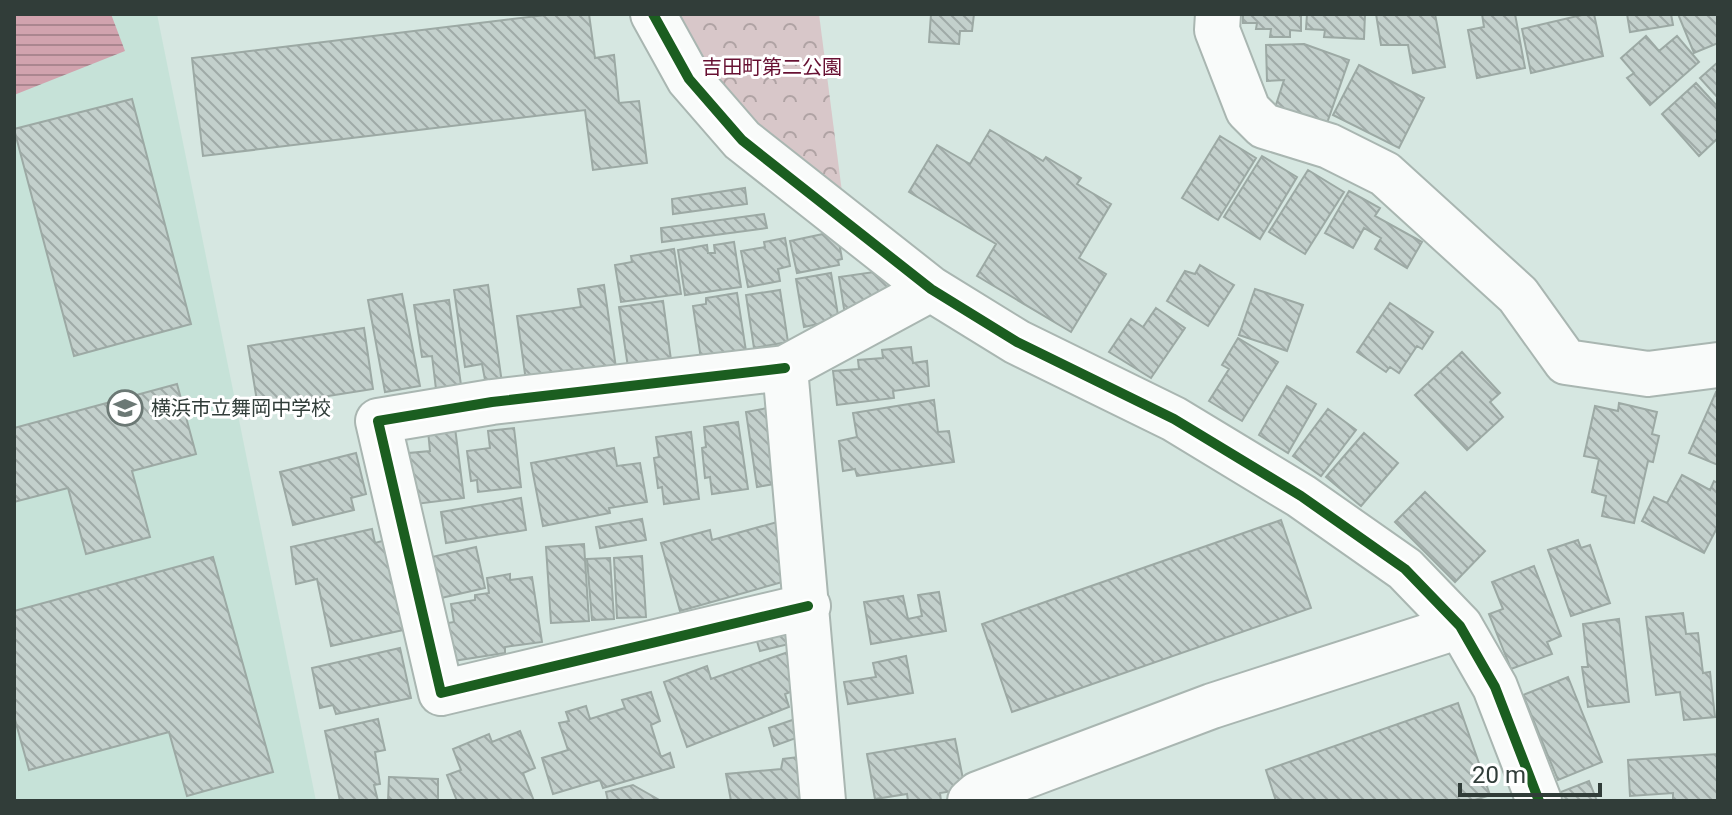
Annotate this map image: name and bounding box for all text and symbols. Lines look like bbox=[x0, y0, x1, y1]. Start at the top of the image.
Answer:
park label: 吉田町第二公園 bbox=[702, 55, 842, 79]
school or university icon: 横浜市立舞岡中学校 bbox=[106, 389, 144, 427]
place label: 横浜市立舞岡中学校 bbox=[151, 396, 331, 420]
scale bar bbox=[1460, 747, 1600, 797]
text: 20 m bbox=[1472, 761, 1526, 789]

